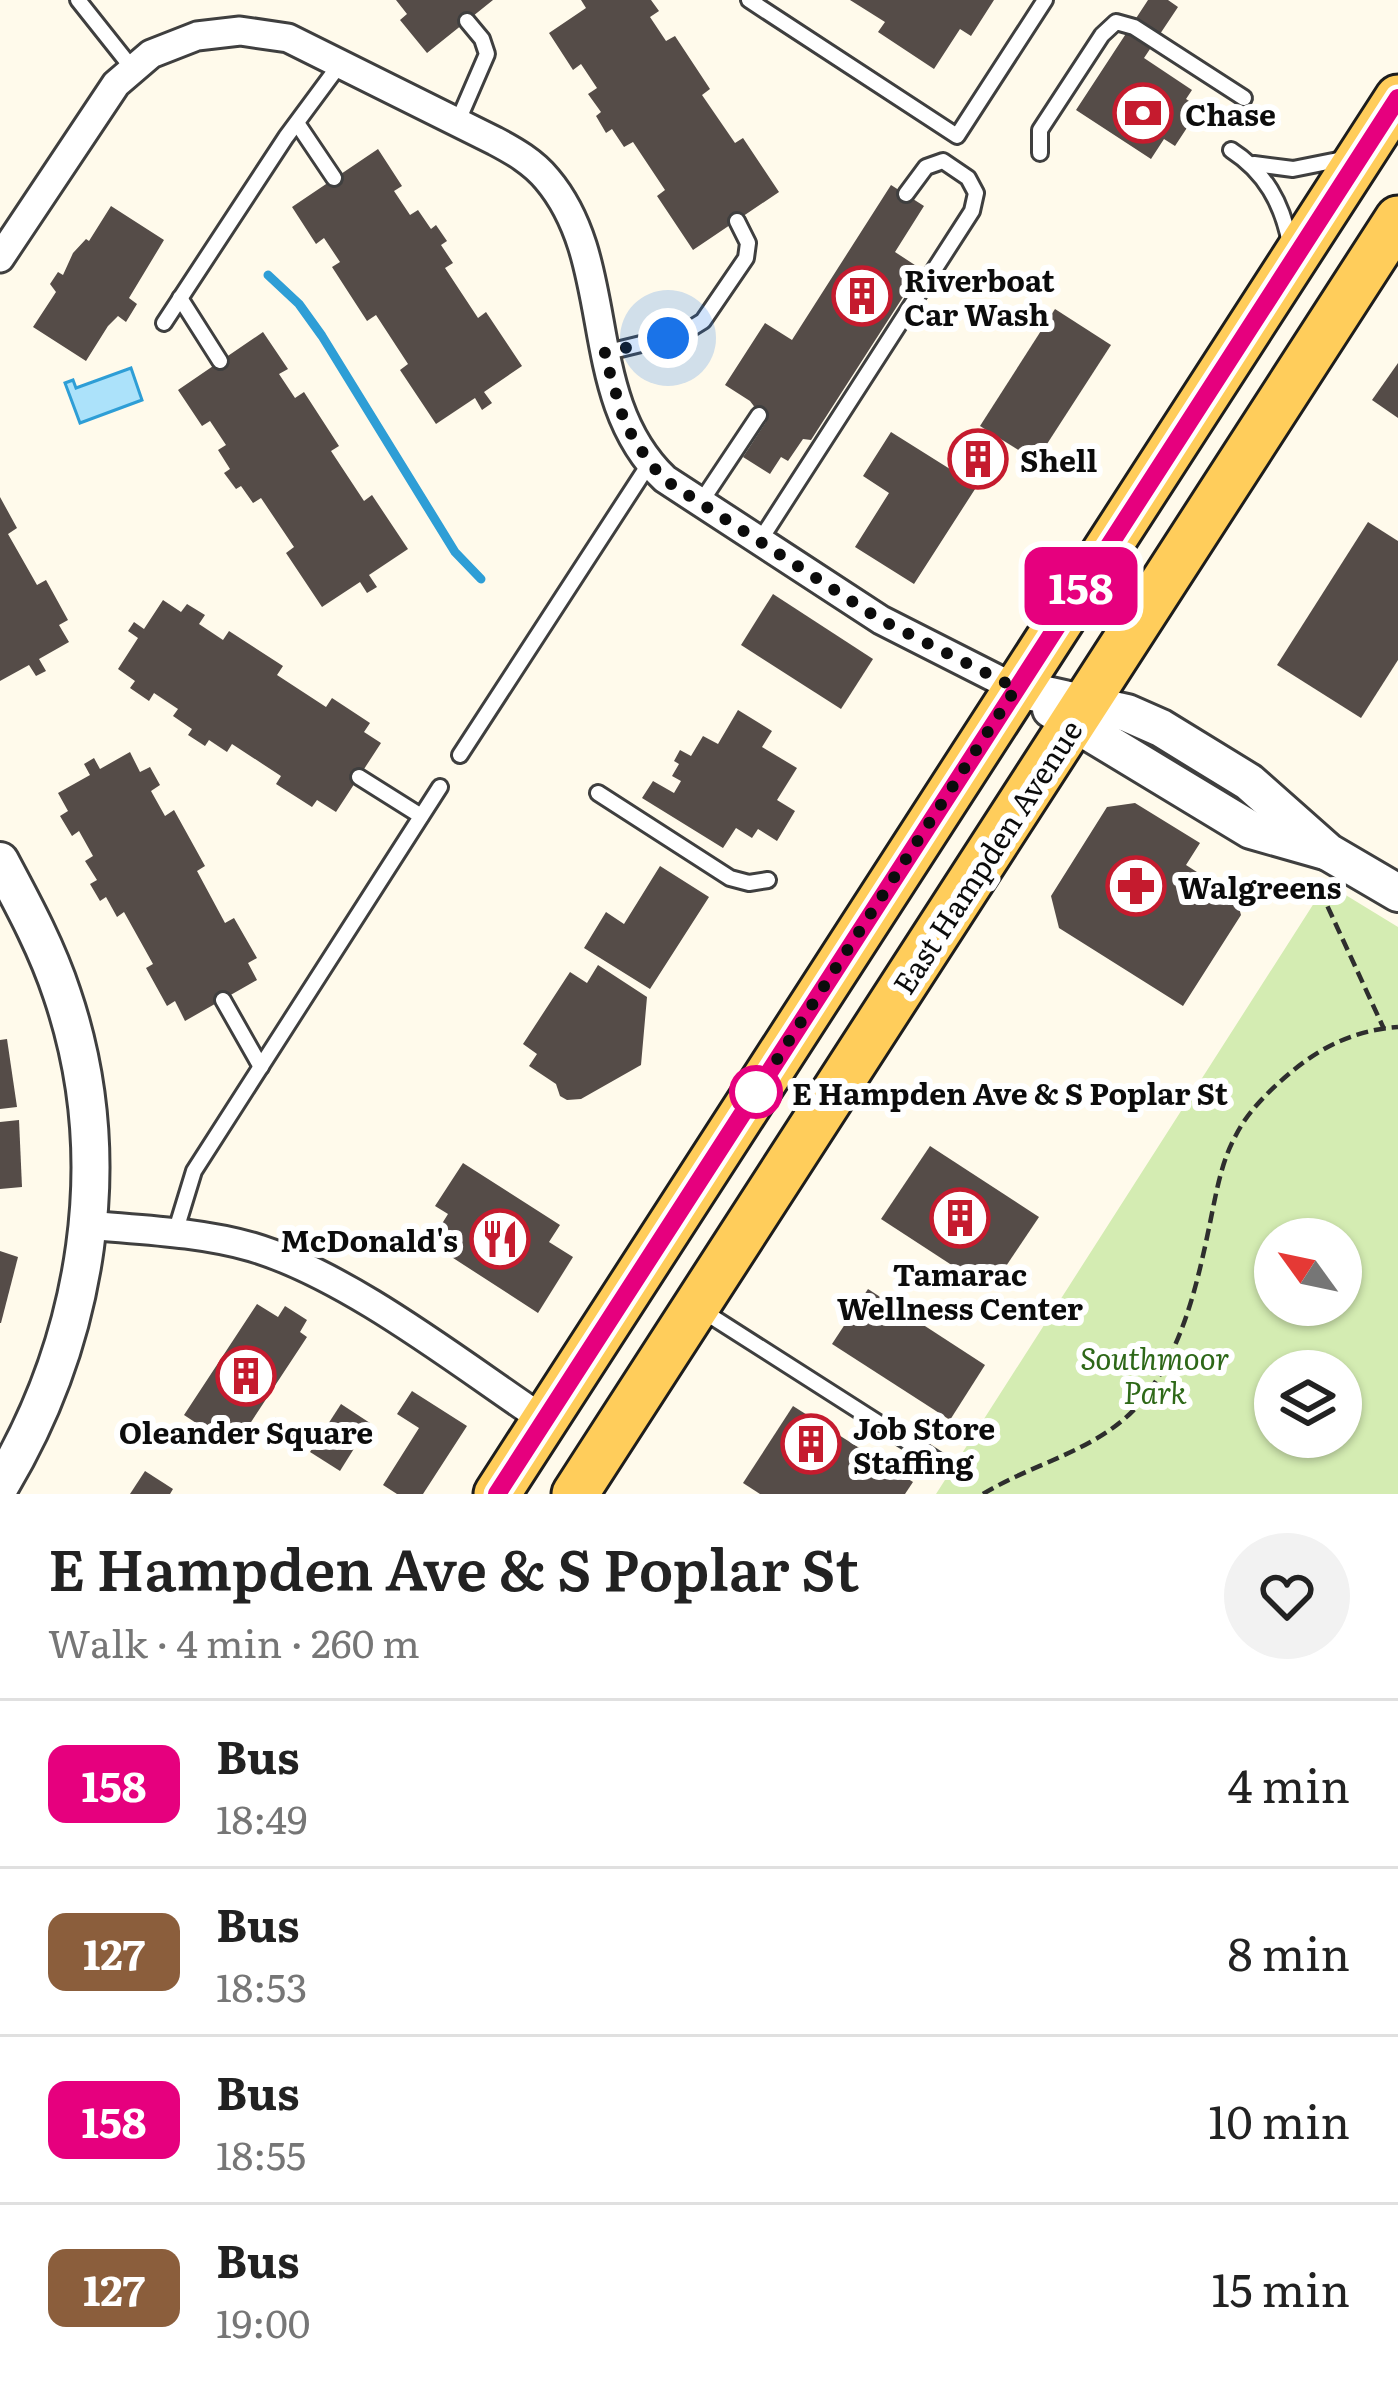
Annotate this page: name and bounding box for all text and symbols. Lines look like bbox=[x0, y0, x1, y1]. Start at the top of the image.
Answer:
bank icon: Chase bbox=[1112, 82, 1174, 144]
place label: Chase bbox=[1185, 91, 1276, 135]
place label: Riverboat Car Wash bbox=[904, 257, 1056, 335]
building icon: Riverboat Car Wash bbox=[831, 265, 893, 327]
your location bbox=[638, 308, 698, 368]
building icon: Shell bbox=[947, 428, 1009, 490]
place label: Shell bbox=[1020, 437, 1098, 481]
line badge: 158 bbox=[1012, 547, 1150, 625]
text: 158 bbox=[1049, 555, 1113, 617]
street label: East Hampden Avenue bbox=[881, 710, 1091, 1002]
pharmacy icon: Walgreens bbox=[1105, 855, 1167, 917]
place label: Walgreens bbox=[1178, 864, 1342, 908]
marker: E Hampden Ave & S Poplar St bbox=[731, 1067, 781, 1117]
place label: E Hampden Ave & S Poplar St bbox=[792, 1070, 1229, 1114]
building icon: Tamarac Wellness Center bbox=[929, 1187, 991, 1249]
restaurant icon: McDonald's bbox=[469, 1208, 531, 1270]
place label: McDonald's bbox=[281, 1217, 458, 1261]
north arrow bbox=[1254, 1218, 1362, 1326]
map controls bbox=[1254, 1218, 1362, 1458]
place label: Tamarac Wellness Center bbox=[837, 1251, 1083, 1329]
park label: Southmoor Park bbox=[1080, 1335, 1230, 1413]
building icon: Oleander Square bbox=[215, 1345, 277, 1407]
button: layers bbox=[1254, 1350, 1362, 1458]
place label: Job Store Staffing bbox=[853, 1405, 995, 1483]
place label: Oleander Square bbox=[119, 1409, 373, 1453]
building icon: Job Store Staffing bbox=[780, 1413, 842, 1475]
text: E Hampden Ave & S Poplar St bbox=[48, 1524, 859, 1609]
button: heart bbox=[1224, 1533, 1350, 1659]
text: Walk · 4 min · 260 m bbox=[48, 1612, 420, 1670]
text: Bus bbox=[216, 1721, 300, 1788]
text: 4 min bbox=[1228, 1750, 1350, 1817]
text: 158 bbox=[82, 1753, 146, 1815]
text: 18:49 bbox=[216, 1788, 307, 1846]
text: Bus bbox=[216, 1889, 300, 1956]
text: 8 min bbox=[1228, 1918, 1350, 1985]
text: 127 bbox=[83, 1921, 145, 1983]
text: 18:53 bbox=[216, 1956, 307, 2014]
text: Bus bbox=[216, 2057, 300, 2124]
text: 10 min bbox=[1208, 2086, 1350, 2153]
text: 158 bbox=[82, 2089, 146, 2151]
text: 18:55 bbox=[216, 2124, 306, 2182]
text: Bus bbox=[216, 2225, 300, 2292]
text: 15 min bbox=[1211, 2254, 1350, 2321]
text: 127 bbox=[83, 2257, 145, 2319]
text: 19:00 bbox=[216, 2292, 310, 2350]

